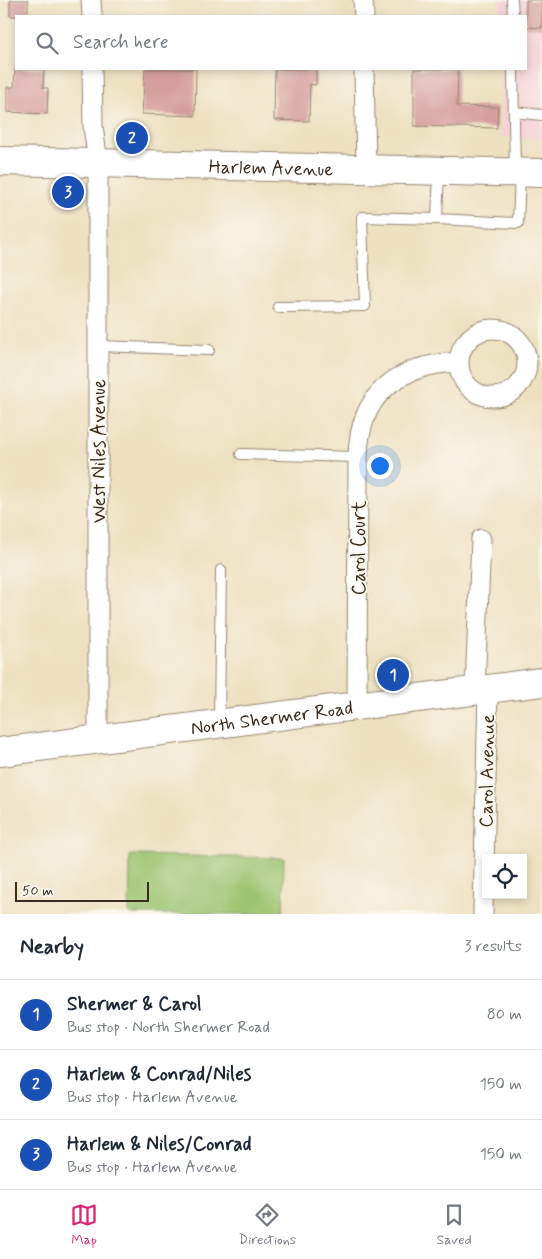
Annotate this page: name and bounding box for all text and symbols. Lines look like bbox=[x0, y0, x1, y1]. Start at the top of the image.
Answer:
search box bbox=[15, 15, 527, 70]
icon: search bbox=[33, 29, 61, 57]
text: Search here bbox=[73, 30, 169, 55]
pin: 2 bbox=[116, 119, 148, 157]
street label: Harlem Avenue bbox=[208, 155, 334, 182]
pin: 3 bbox=[52, 173, 84, 211]
street label: West Niles Avenue bbox=[87, 379, 112, 523]
your location bbox=[367, 453, 393, 479]
street label: Carol Court bbox=[347, 501, 372, 595]
pin: 1 bbox=[377, 656, 409, 694]
street label: North Shermer Road bbox=[189, 696, 355, 741]
street label: Carol Avenue bbox=[474, 714, 501, 828]
map controls bbox=[482, 854, 527, 899]
button: locate bbox=[482, 854, 527, 899]
scale bar bbox=[15, 879, 149, 902]
text: 50 m bbox=[22, 882, 53, 900]
text: Nearby bbox=[20, 933, 84, 961]
text: 3 results bbox=[464, 936, 522, 957]
text: Shermer & Carol bbox=[67, 992, 202, 1017]
text: 1 bbox=[32, 1004, 40, 1025]
text: 80 m bbox=[487, 1004, 522, 1025]
text: Bus stop · North Shermer Road bbox=[67, 1017, 270, 1038]
text: Harlem & Conrad/Niles bbox=[67, 1062, 251, 1087]
text: 2 bbox=[32, 1074, 40, 1095]
text: 150 m bbox=[480, 1074, 522, 1095]
text: Bus stop · Harlem Avenue bbox=[67, 1087, 237, 1108]
text: Harlem & Niles/Conrad bbox=[67, 1132, 251, 1157]
text: 3 bbox=[32, 1144, 40, 1165]
text: 150 m bbox=[480, 1144, 522, 1165]
text: Bus stop · Harlem Avenue bbox=[67, 1157, 237, 1178]
tab: Map bbox=[70, 1201, 98, 1249]
tab: Directions bbox=[239, 1201, 296, 1249]
tab: Saved bbox=[436, 1201, 472, 1249]

